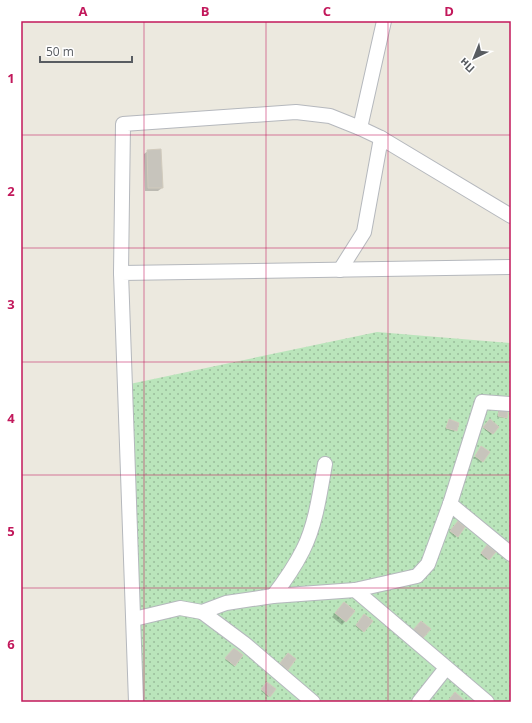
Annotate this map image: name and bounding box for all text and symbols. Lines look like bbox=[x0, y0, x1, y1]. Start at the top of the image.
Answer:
text: A bbox=[79, 2, 88, 20]
text: B bbox=[201, 2, 210, 20]
text: C bbox=[323, 2, 331, 20]
text: D bbox=[444, 2, 454, 20]
scale bar bbox=[40, 38, 132, 64]
north arrow bbox=[454, 38, 494, 78]
text: 50 m bbox=[46, 43, 74, 60]
text: Пн bbox=[456, 55, 478, 76]
text: 1 bbox=[7, 69, 15, 87]
text: 2 bbox=[7, 182, 15, 200]
text: 3 bbox=[7, 295, 15, 313]
text: 4 bbox=[7, 409, 15, 427]
text: 5 bbox=[7, 522, 15, 540]
text: 6 bbox=[7, 635, 15, 653]

